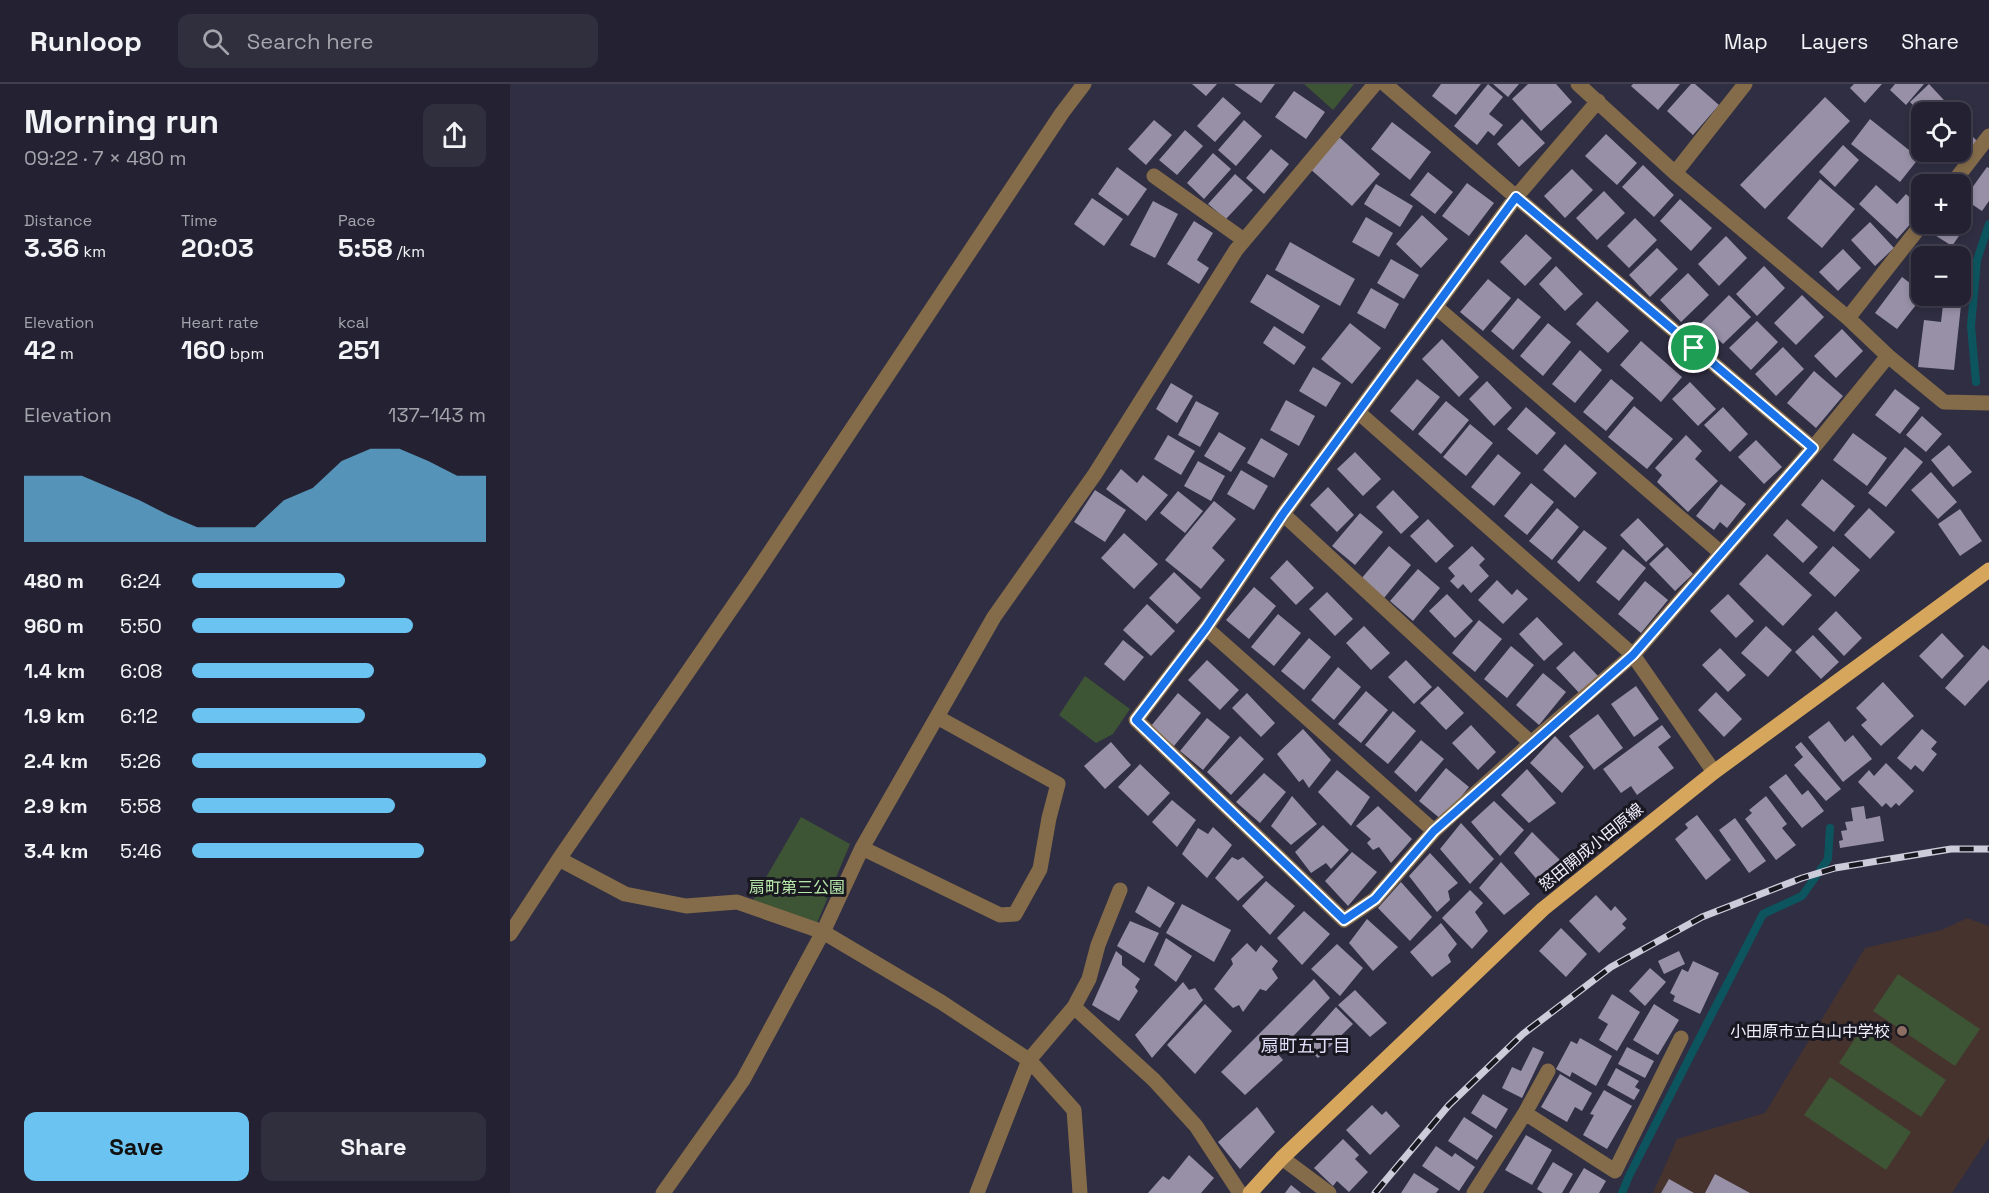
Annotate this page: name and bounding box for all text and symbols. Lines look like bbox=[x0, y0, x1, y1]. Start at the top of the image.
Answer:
search box bbox=[178, 14, 598, 68]
text: Runloop bbox=[30, 23, 142, 59]
icon: search bbox=[199, 25, 232, 58]
text: Search here bbox=[247, 27, 374, 55]
text: Map bbox=[1724, 28, 1768, 55]
text: Layers bbox=[1801, 28, 1868, 55]
text: Share bbox=[1901, 28, 1959, 55]
text: Morning run bbox=[24, 101, 219, 143]
map controls bbox=[1911, 102, 1971, 306]
button: locate bbox=[1911, 102, 1971, 162]
button: share bbox=[423, 104, 486, 167]
text: 09:22 · 7 × 480 m bbox=[24, 145, 186, 171]
button: + bbox=[1911, 174, 1971, 234]
text: Distance bbox=[24, 210, 92, 231]
text: Time bbox=[181, 210, 217, 231]
text: Pace bbox=[338, 210, 375, 231]
text: 3.36 bbox=[24, 231, 79, 265]
text: 20:03 bbox=[181, 231, 254, 265]
text: 5:58 bbox=[338, 231, 393, 265]
text: km bbox=[79, 241, 106, 262]
text: /km bbox=[393, 241, 425, 262]
button: − bbox=[1911, 246, 1971, 306]
text: Elevation bbox=[24, 312, 94, 333]
text: Heart rate bbox=[181, 312, 259, 333]
text: kcal bbox=[338, 312, 369, 333]
pin bbox=[1668, 322, 1719, 373]
icon: arrive bbox=[1677, 331, 1710, 364]
text: 42 bbox=[24, 333, 56, 367]
text: 160 bbox=[181, 333, 226, 367]
text: 251 bbox=[338, 333, 380, 367]
text: m bbox=[56, 343, 74, 364]
text: bpm bbox=[226, 343, 264, 364]
text: Elevation bbox=[24, 402, 112, 428]
text: 137–143 m bbox=[388, 402, 486, 428]
text: 480 m bbox=[24, 568, 84, 594]
text: 6:24 bbox=[120, 568, 161, 594]
text: 960 m bbox=[24, 613, 84, 639]
text: 5:50 bbox=[120, 613, 162, 639]
text: 1.4 km bbox=[24, 658, 85, 684]
text: 6:08 bbox=[120, 658, 163, 684]
text: 1.9 km bbox=[24, 703, 85, 729]
text: 6:12 bbox=[120, 703, 158, 729]
text: 2.4 km bbox=[24, 748, 88, 774]
text: 5:26 bbox=[120, 748, 161, 774]
text: 2.9 km bbox=[24, 793, 88, 819]
text: 5:58 bbox=[120, 793, 161, 819]
street label: 怒田開成小田原線 bbox=[1535, 799, 1647, 895]
text: 3.4 km bbox=[24, 838, 88, 864]
text: 5:46 bbox=[120, 838, 162, 864]
park label: 扇町第三公園 bbox=[749, 877, 845, 898]
place label: 小田原市立白山中学校 bbox=[1730, 1021, 1890, 1042]
marker: 小田原市立白山中学校 bbox=[1895, 1024, 1909, 1038]
district label: 扇町五丁目 bbox=[1261, 1034, 1351, 1057]
button: Save bbox=[24, 1112, 249, 1181]
button: Share bbox=[261, 1112, 486, 1181]

